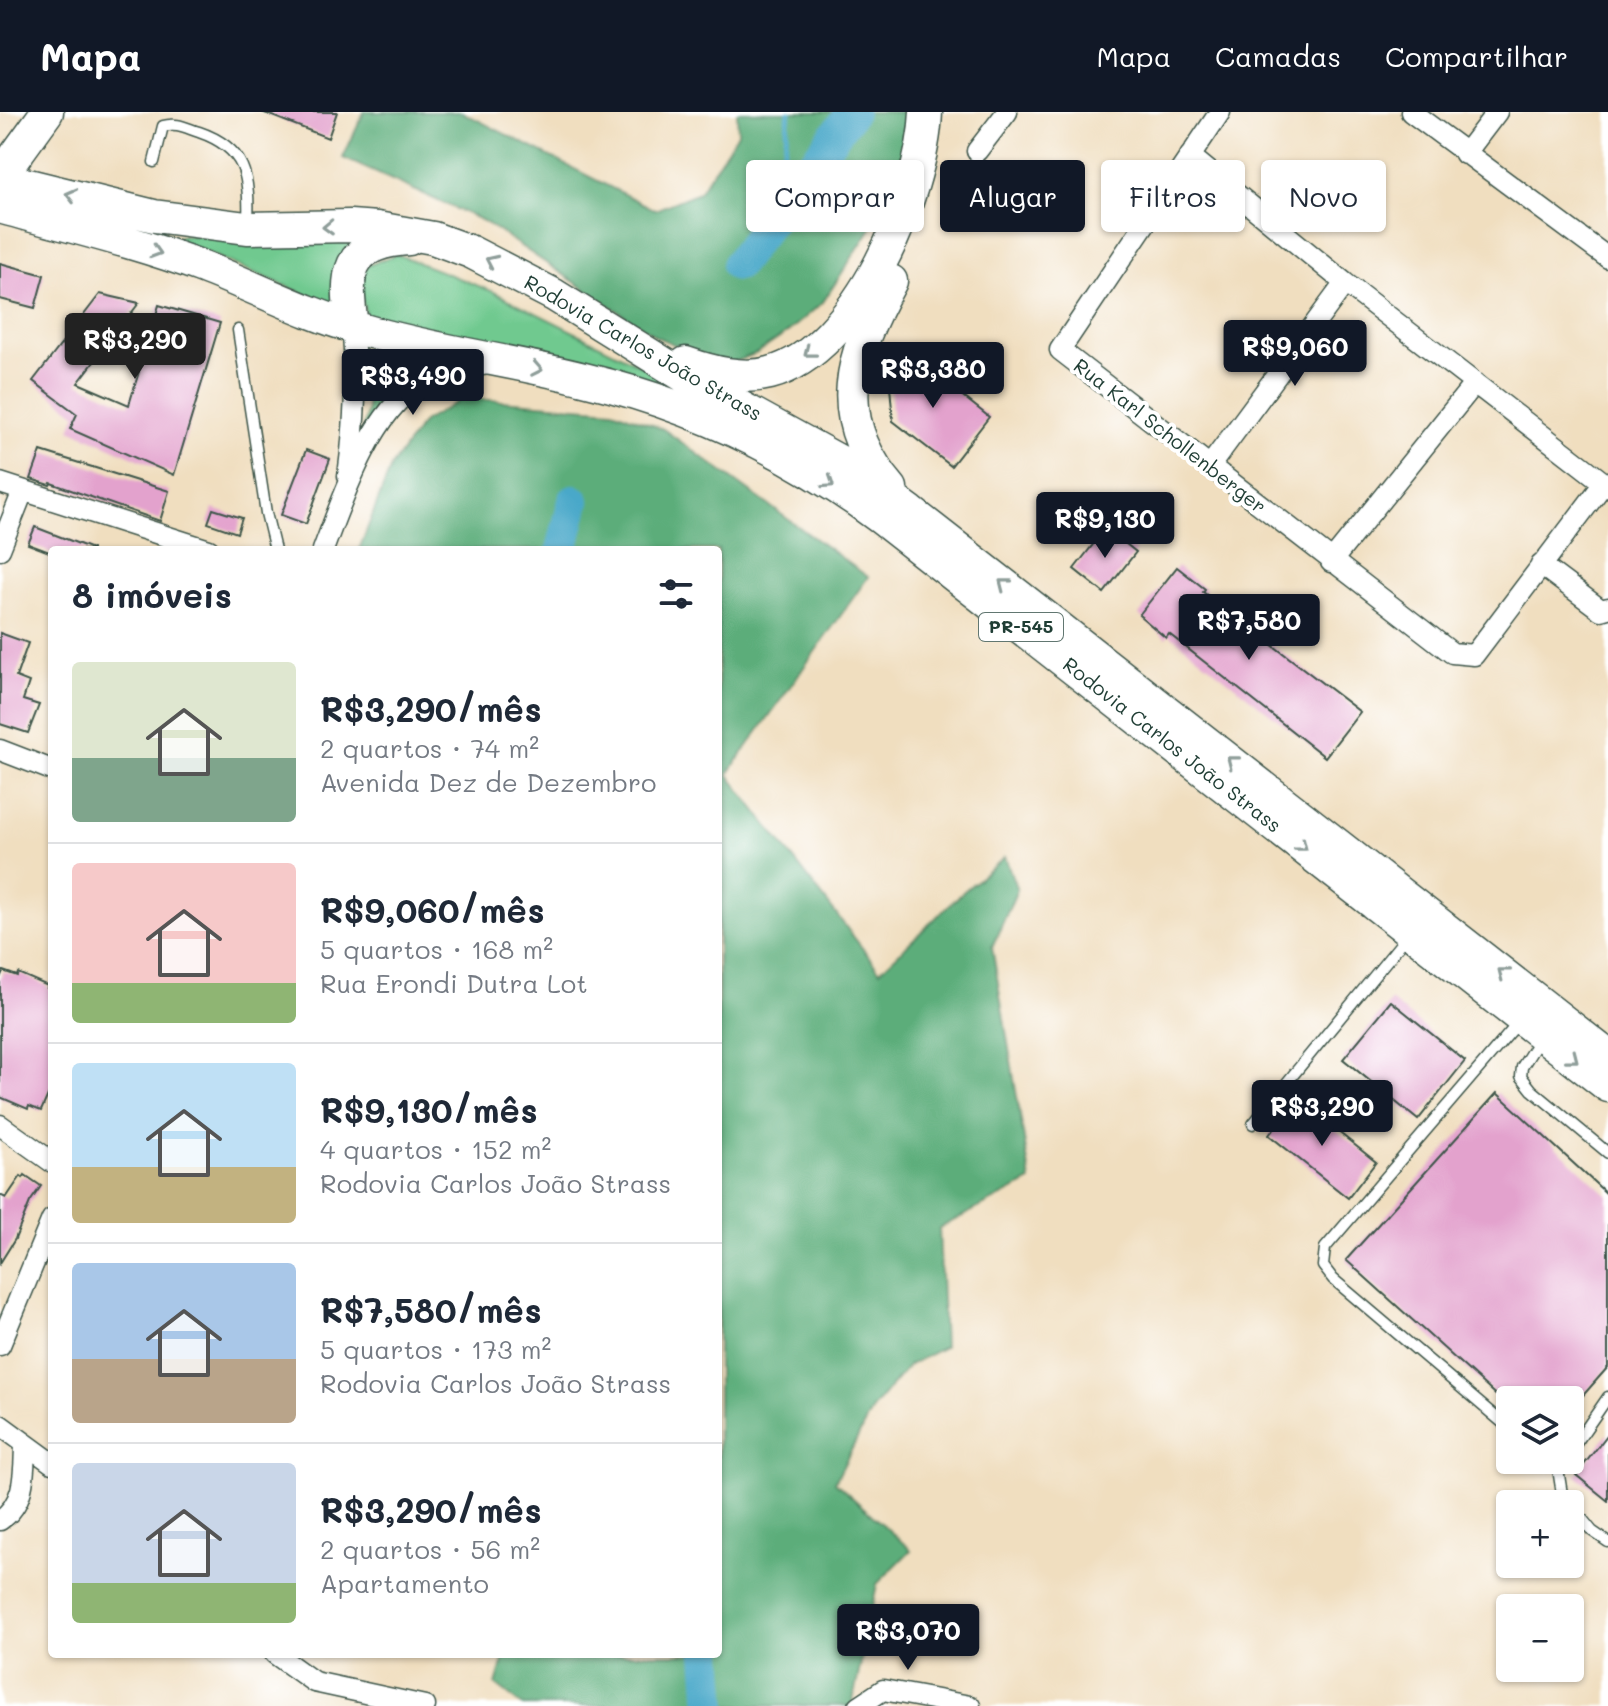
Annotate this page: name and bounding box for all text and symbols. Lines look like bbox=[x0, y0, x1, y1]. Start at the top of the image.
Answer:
text: Mapa bbox=[40, 31, 141, 81]
text: Mapa bbox=[1097, 38, 1171, 74]
text: Camadas bbox=[1215, 38, 1341, 74]
text: Compartilhar bbox=[1385, 38, 1568, 74]
chip: Comprar bbox=[746, 160, 924, 232]
chip: Alugar bbox=[940, 160, 1085, 232]
chip: Filtros bbox=[1101, 160, 1245, 232]
chip: Novo bbox=[1261, 160, 1386, 232]
one-way arrow bbox=[65, 188, 78, 205]
one-way arrow bbox=[321, 218, 334, 235]
one-way arrow bbox=[148, 243, 162, 259]
one-way arrow bbox=[485, 255, 500, 271]
street label: Rodovia Carlos João Strass bbox=[520, 268, 767, 426]
pin: R$3,290 bbox=[61, 313, 209, 381]
pin: R$9,060 bbox=[1221, 320, 1369, 388]
text: R$3,290 bbox=[83, 322, 187, 356]
text: R$9,060 bbox=[1242, 329, 1348, 363]
one-way arrow bbox=[803, 342, 818, 356]
pin: R$3,380 bbox=[859, 342, 1007, 410]
pin: R$3,490 bbox=[339, 349, 487, 417]
text: R$3,380 bbox=[880, 351, 986, 385]
street label: Rua Karl Schollenberger bbox=[1069, 352, 1272, 519]
text: R$3,490 bbox=[360, 358, 466, 392]
one-way arrow bbox=[530, 360, 543, 377]
one-way arrow bbox=[821, 473, 835, 488]
pin: R$9,130 bbox=[1031, 492, 1179, 560]
text: R$9,130 bbox=[1054, 501, 1156, 535]
text: 8 imóveis bbox=[72, 572, 232, 617]
icon: filters bbox=[654, 572, 698, 616]
one-way arrow bbox=[999, 580, 1013, 594]
pin: R$7,580 bbox=[1175, 594, 1323, 662]
text: R$7,580 bbox=[1197, 603, 1301, 637]
road number: PR-545 bbox=[979, 613, 1063, 641]
street label: Rodovia Carlos João Strass bbox=[1058, 651, 1287, 838]
text: R$3,290/mês bbox=[320, 686, 542, 731]
icon: home bbox=[136, 694, 232, 790]
text: 2 quartos · 74 m² bbox=[320, 731, 539, 765]
one-way arrow bbox=[1226, 757, 1241, 771]
text: Avenida Dez de Dezembro bbox=[320, 765, 657, 799]
one-way arrow bbox=[1293, 836, 1307, 851]
text: R$9,060/mês bbox=[320, 887, 545, 932]
icon: home bbox=[136, 895, 232, 991]
text: 5 quartos · 168 m² bbox=[320, 932, 553, 966]
text: Rua Erondi Dutra Lot bbox=[320, 966, 588, 1000]
one-way arrow bbox=[1497, 969, 1511, 983]
one-way arrow bbox=[1564, 1049, 1579, 1063]
pin: R$3,290 bbox=[1248, 1080, 1396, 1148]
text: R$9,130/mês bbox=[320, 1087, 538, 1132]
text: R$3,290 bbox=[1270, 1089, 1374, 1123]
icon: home bbox=[136, 1095, 232, 1191]
text: 4 quartos · 152 m² bbox=[320, 1132, 551, 1166]
text: Rodovia Carlos João Strass bbox=[320, 1166, 671, 1200]
text: R$7,580/mês bbox=[320, 1287, 542, 1332]
icon: home bbox=[136, 1295, 232, 1391]
text: 5 quartos · 173 m² bbox=[320, 1332, 551, 1366]
text: Rodovia Carlos João Strass bbox=[320, 1366, 671, 1400]
map controls bbox=[1496, 1386, 1584, 1682]
button: layers bbox=[1496, 1386, 1584, 1474]
text: R$3,290/mês bbox=[320, 1487, 542, 1532]
button: + bbox=[1496, 1490, 1584, 1578]
icon: home bbox=[136, 1495, 232, 1591]
text: 2 quartos · 56 m² bbox=[320, 1532, 540, 1566]
text: Apartamento bbox=[320, 1566, 489, 1600]
button: − bbox=[1496, 1594, 1584, 1682]
pin: R$3,070 bbox=[834, 1604, 982, 1672]
text: R$3,070 bbox=[855, 1613, 961, 1647]

